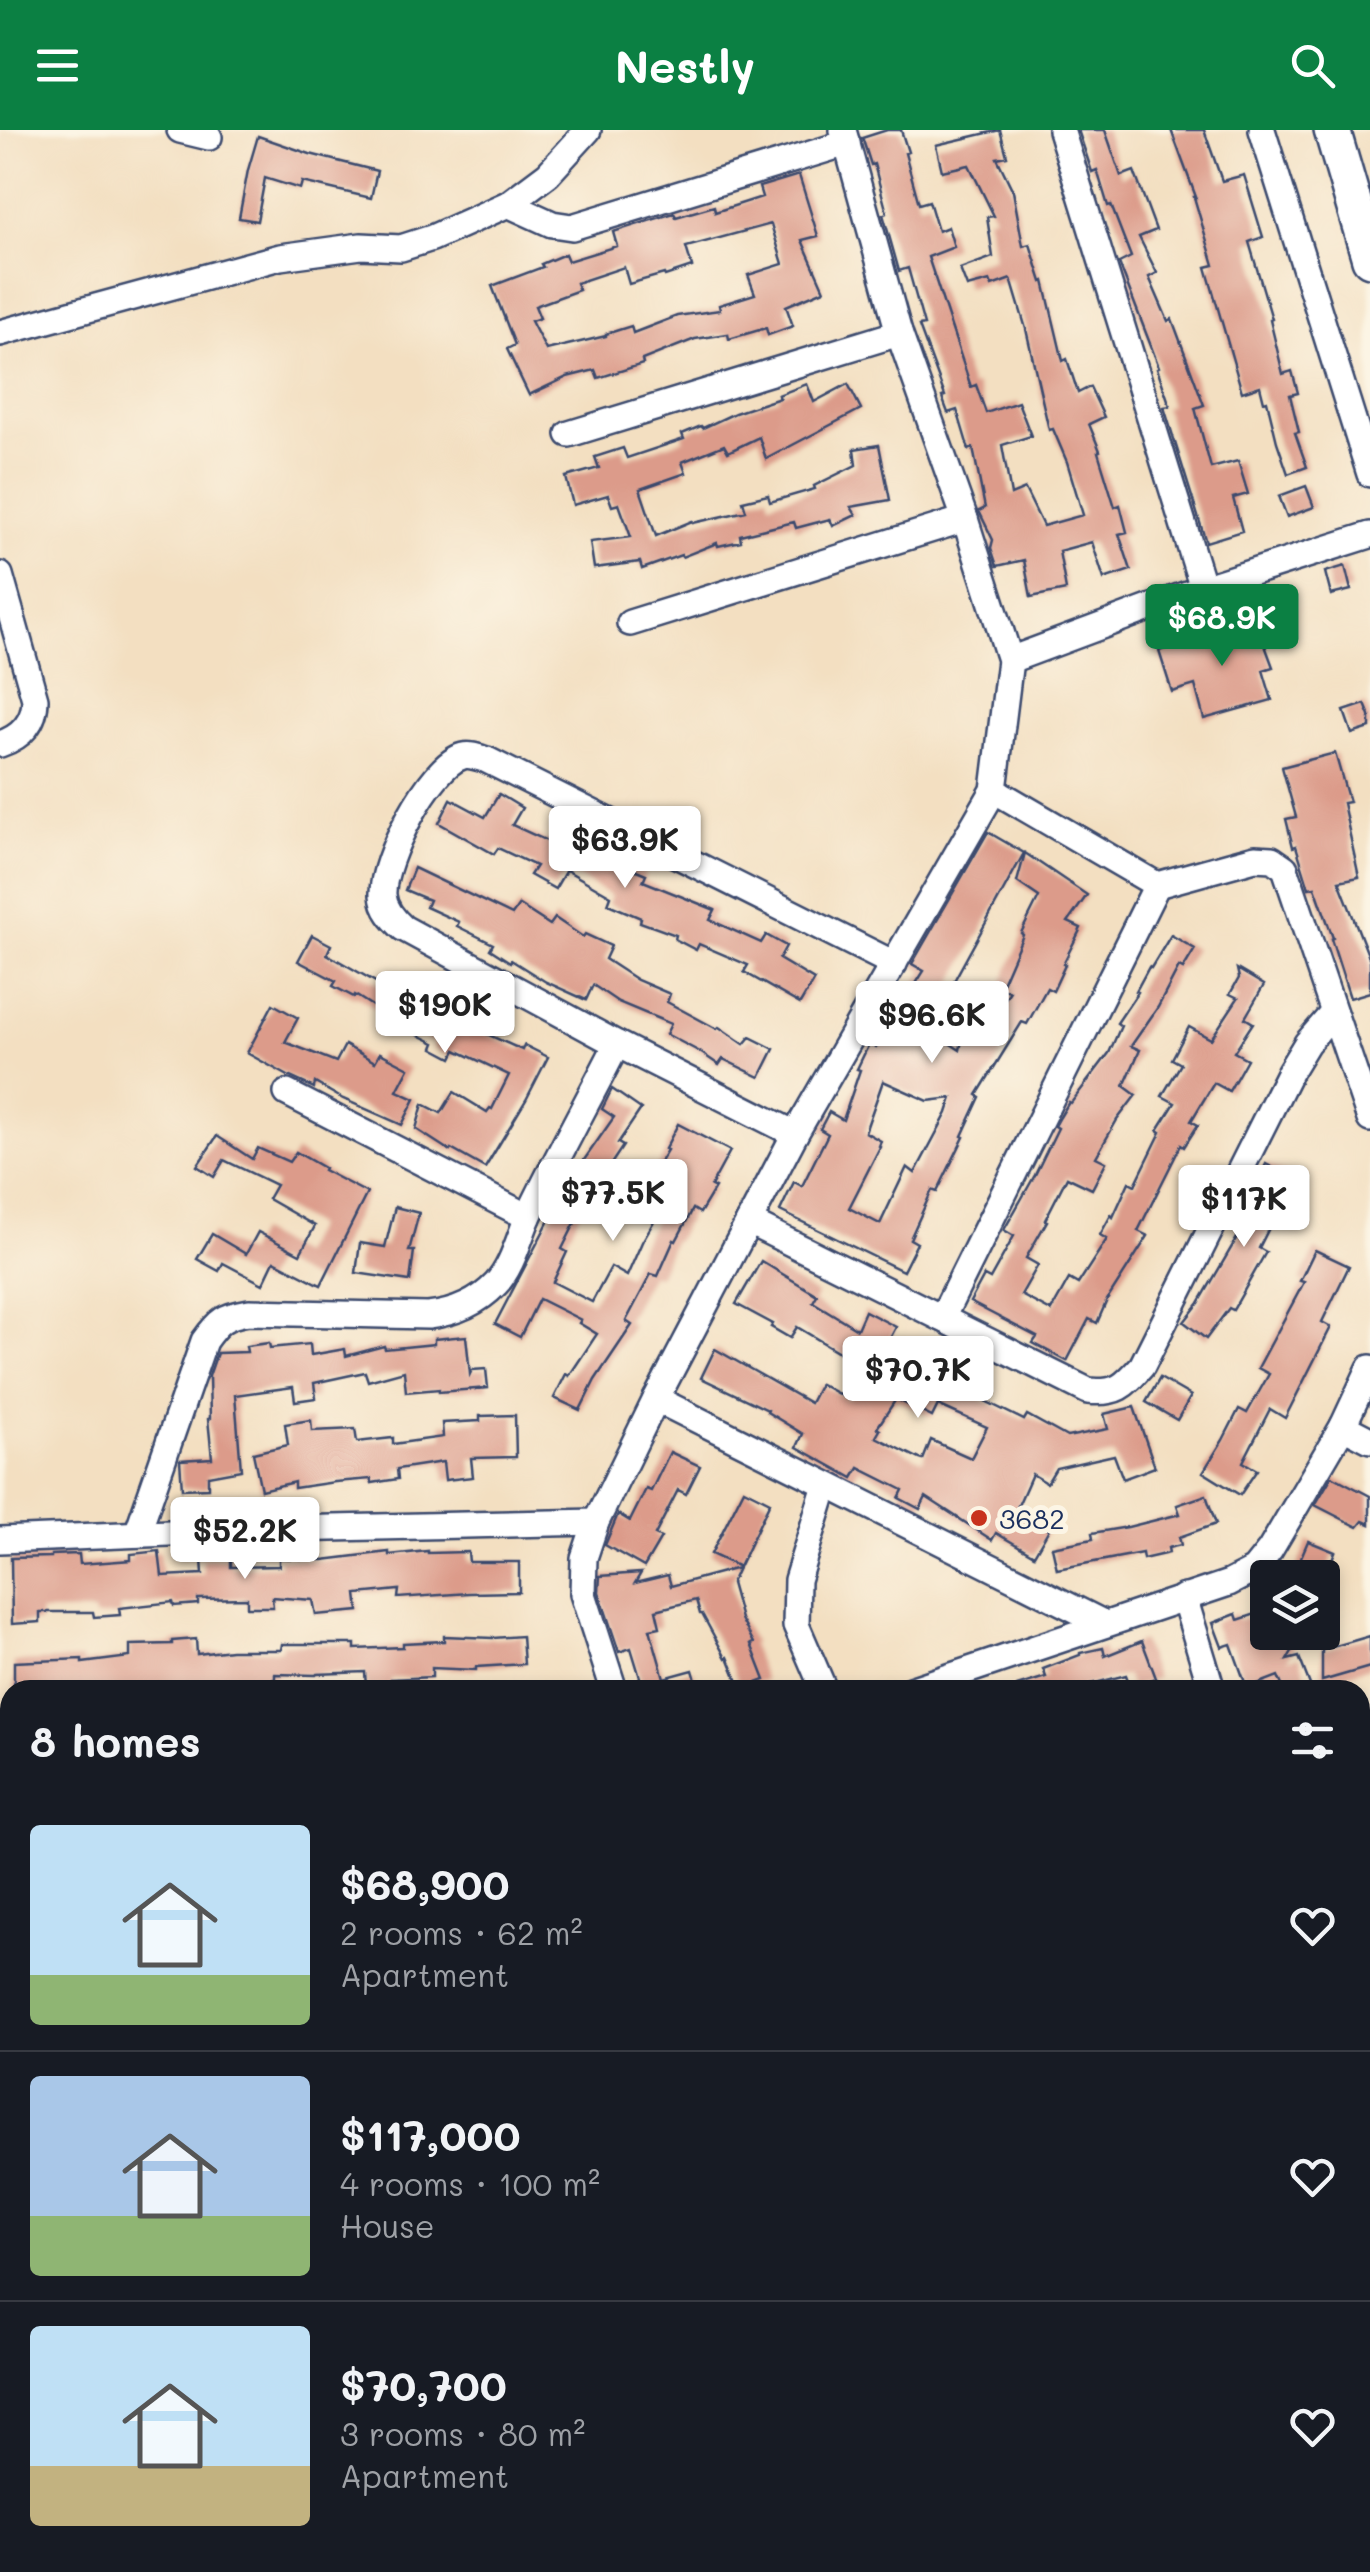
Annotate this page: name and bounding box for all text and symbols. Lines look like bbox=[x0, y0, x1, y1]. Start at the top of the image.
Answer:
text: Nestly bbox=[615, 36, 755, 94]
icon: menu bbox=[30, 38, 85, 93]
icon: search bbox=[1285, 38, 1340, 93]
pin: $68.9K bbox=[1141, 584, 1303, 669]
text: $68.9K bbox=[1167, 595, 1277, 637]
pin: $63.9K bbox=[544, 806, 706, 891]
text: $63.9K bbox=[571, 817, 679, 859]
pin: $190K bbox=[375, 971, 515, 1056]
pin: $96.6K bbox=[851, 981, 1013, 1066]
text: $190K bbox=[398, 982, 492, 1024]
text: $96.6K bbox=[878, 992, 986, 1034]
pin: $77.5K bbox=[532, 1159, 694, 1244]
pin: $117K bbox=[1174, 1165, 1314, 1250]
text: $77.5K bbox=[560, 1170, 666, 1212]
text: $117K bbox=[1200, 1176, 1288, 1218]
pin: $70.7K bbox=[837, 1336, 999, 1421]
text: $70.7K bbox=[865, 1347, 971, 1389]
pin: $52.2K bbox=[164, 1497, 326, 1582]
place label: 3682 bbox=[999, 1500, 1065, 1536]
marker: 3682 bbox=[968, 1507, 990, 1529]
text: $52.2K bbox=[192, 1508, 298, 1550]
map controls bbox=[1250, 1560, 1340, 1650]
button: layers bbox=[1250, 1560, 1340, 1650]
text: 8 homes bbox=[30, 1713, 201, 1768]
icon: filters bbox=[1285, 1713, 1340, 1768]
text: $68,900 bbox=[340, 1856, 510, 1911]
icon: home bbox=[110, 1865, 230, 1985]
icon: heart bbox=[1285, 1898, 1340, 1953]
text: 2 rooms · 62 m² bbox=[340, 1911, 583, 1953]
text: Apartment bbox=[340, 1953, 509, 1995]
text: $117,000 bbox=[340, 2107, 520, 2162]
icon: home bbox=[110, 2116, 230, 2236]
icon: heart bbox=[1285, 2149, 1340, 2204]
text: 4 rooms · 100 m² bbox=[340, 2162, 600, 2204]
text: House bbox=[340, 2204, 435, 2246]
text: $70,700 bbox=[340, 2357, 507, 2412]
icon: home bbox=[110, 2366, 230, 2486]
icon: heart bbox=[1285, 2399, 1340, 2454]
text: 3 rooms · 80 m² bbox=[340, 2412, 585, 2454]
text: Apartment bbox=[340, 2454, 509, 2496]

